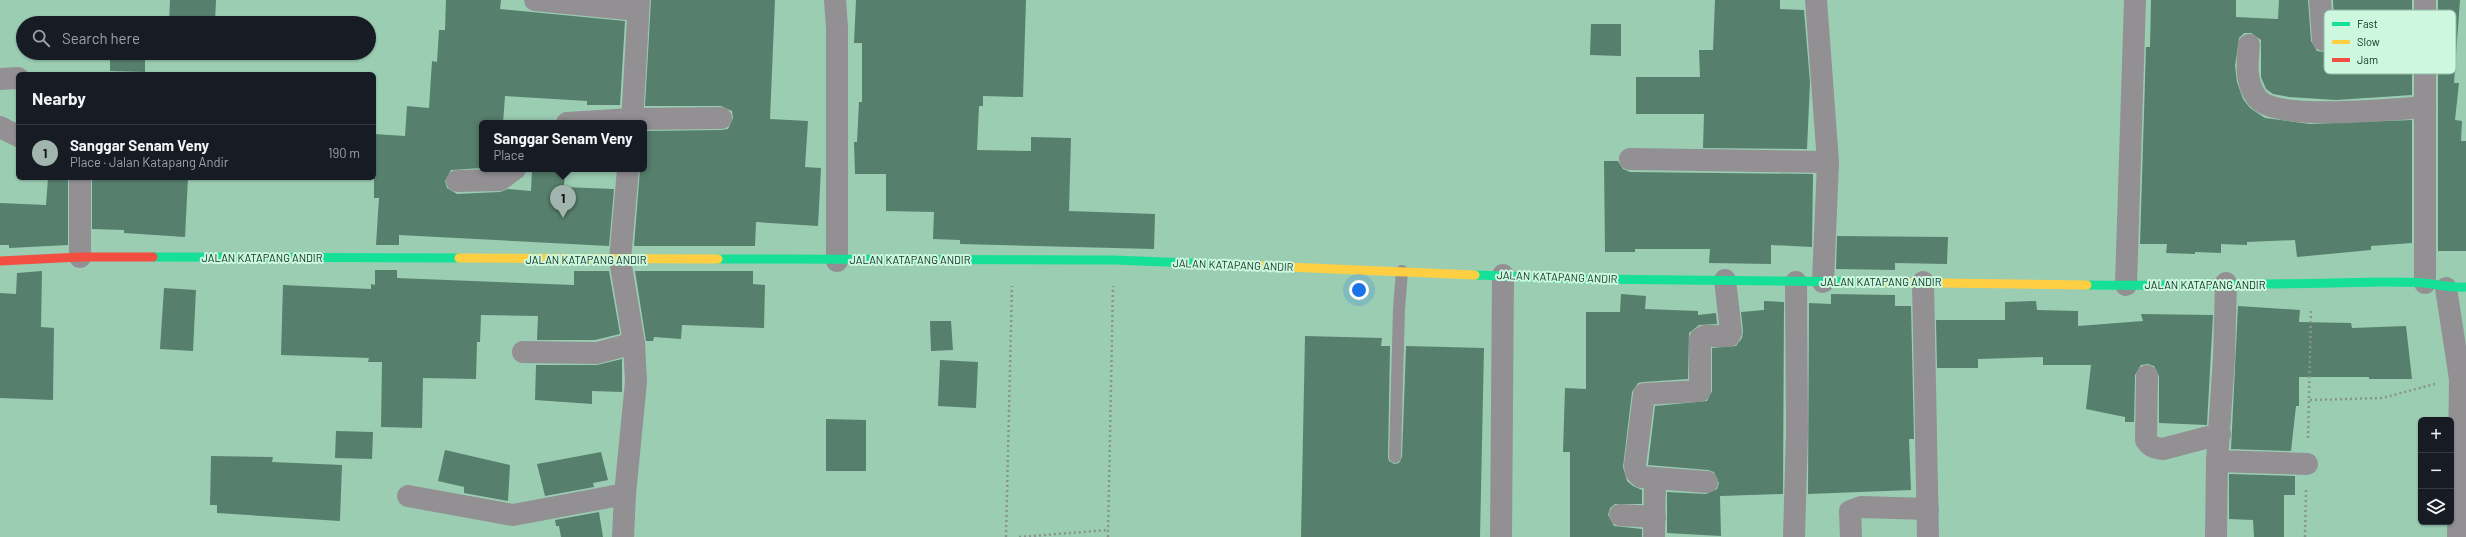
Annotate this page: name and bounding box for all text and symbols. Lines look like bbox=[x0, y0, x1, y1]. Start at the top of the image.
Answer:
legend bbox=[2324, 10, 2456, 74]
search box bbox=[16, 16, 376, 60]
text: Fast bbox=[2357, 17, 2378, 30]
icon: search bbox=[30, 27, 52, 49]
text: Search here bbox=[62, 29, 140, 47]
text: Slow bbox=[2357, 35, 2380, 48]
text: Jam bbox=[2357, 53, 2378, 66]
text: Nearby bbox=[32, 88, 86, 108]
popup bbox=[479, 120, 647, 172]
text: Sanggar Senam Veny bbox=[493, 129, 633, 147]
text: Sanggar Senam Veny bbox=[70, 136, 209, 154]
text: 1 bbox=[43, 145, 47, 161]
text: 190 m bbox=[328, 145, 360, 161]
text: Place bbox=[493, 147, 524, 163]
text: Place · Jalan Katapang Andir bbox=[70, 154, 229, 170]
pin: 1 bbox=[550, 185, 576, 218]
street label: JALAN KATAPANG ANDIR bbox=[202, 251, 323, 264]
street label: JALAN KATAPANG ANDIR bbox=[526, 253, 647, 266]
street label: JALAN KATAPANG ANDIR bbox=[850, 253, 971, 266]
street label: JALAN KATAPANG ANDIR bbox=[1172, 256, 1294, 273]
street label: JALAN KATAPANG ANDIR bbox=[1496, 268, 1618, 285]
street label: JALAN KATAPANG ANDIR bbox=[1821, 275, 1942, 288]
street label: JALAN KATAPANG ANDIR bbox=[2145, 278, 2266, 291]
your location bbox=[1349, 280, 1369, 300]
map controls bbox=[2418, 417, 2454, 525]
button: + bbox=[2418, 417, 2454, 453]
button: − bbox=[2418, 453, 2454, 489]
button: layers bbox=[2418, 489, 2454, 525]

